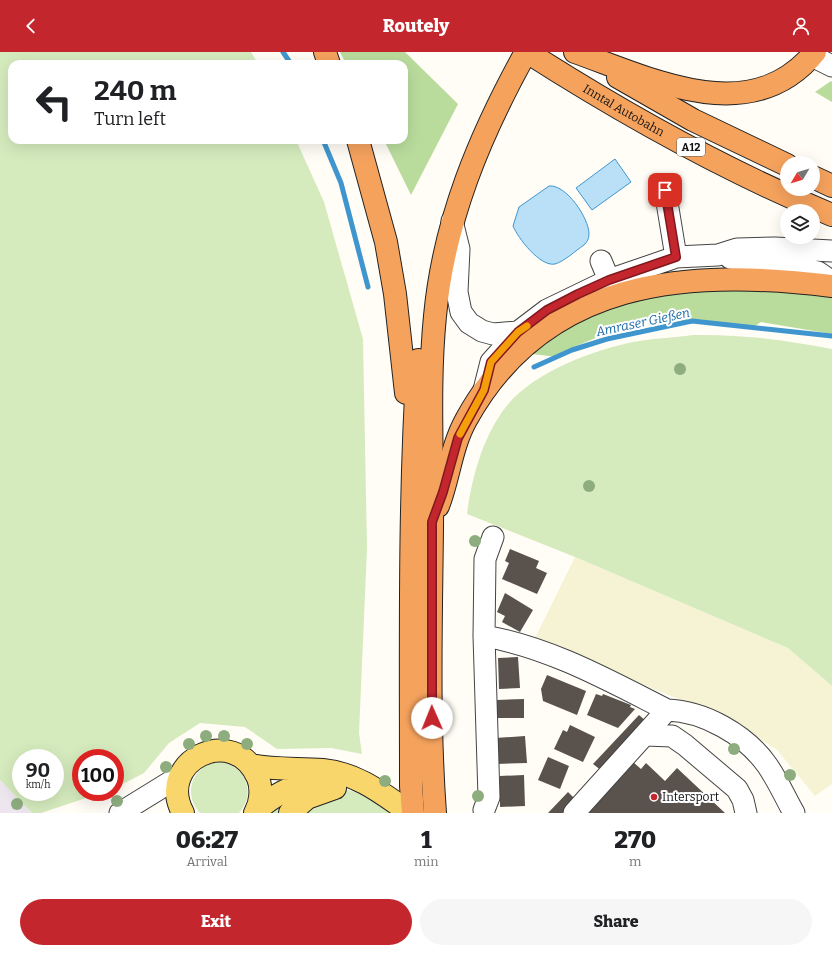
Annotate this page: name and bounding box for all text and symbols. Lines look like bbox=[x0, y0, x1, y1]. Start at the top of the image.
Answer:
icon: back bbox=[20, 15, 42, 37]
text: Routely bbox=[383, 15, 449, 37]
icon: person bbox=[790, 15, 812, 37]
text: 240 m bbox=[94, 74, 176, 107]
icon: left bbox=[28, 76, 80, 128]
street label: Inntal Autobahn bbox=[580, 82, 667, 140]
text: Turn left bbox=[94, 108, 166, 130]
road number: A12 bbox=[677, 138, 705, 156]
north arrow bbox=[780, 156, 820, 196]
map controls bbox=[780, 156, 820, 244]
pin bbox=[648, 173, 682, 207]
icon: arrive bbox=[654, 179, 676, 201]
button: layers bbox=[780, 204, 820, 244]
water label: Amraser Gießen bbox=[594, 305, 691, 339]
position arrow bbox=[411, 697, 453, 739]
speed limit sign: 100 bbox=[72, 749, 124, 801]
text: 90 bbox=[26, 758, 50, 782]
text: km/h bbox=[26, 779, 50, 791]
place label: Intersport bbox=[662, 790, 720, 804]
marker: Intersport bbox=[649, 792, 659, 802]
text: 06:27 bbox=[176, 826, 238, 854]
text: 1 bbox=[421, 826, 432, 854]
text: 270 bbox=[614, 826, 656, 854]
text: Arrival bbox=[186, 854, 228, 869]
text: min bbox=[414, 854, 438, 869]
text: m bbox=[629, 854, 641, 869]
button: Exit bbox=[20, 899, 412, 945]
button: Share bbox=[420, 899, 812, 945]

